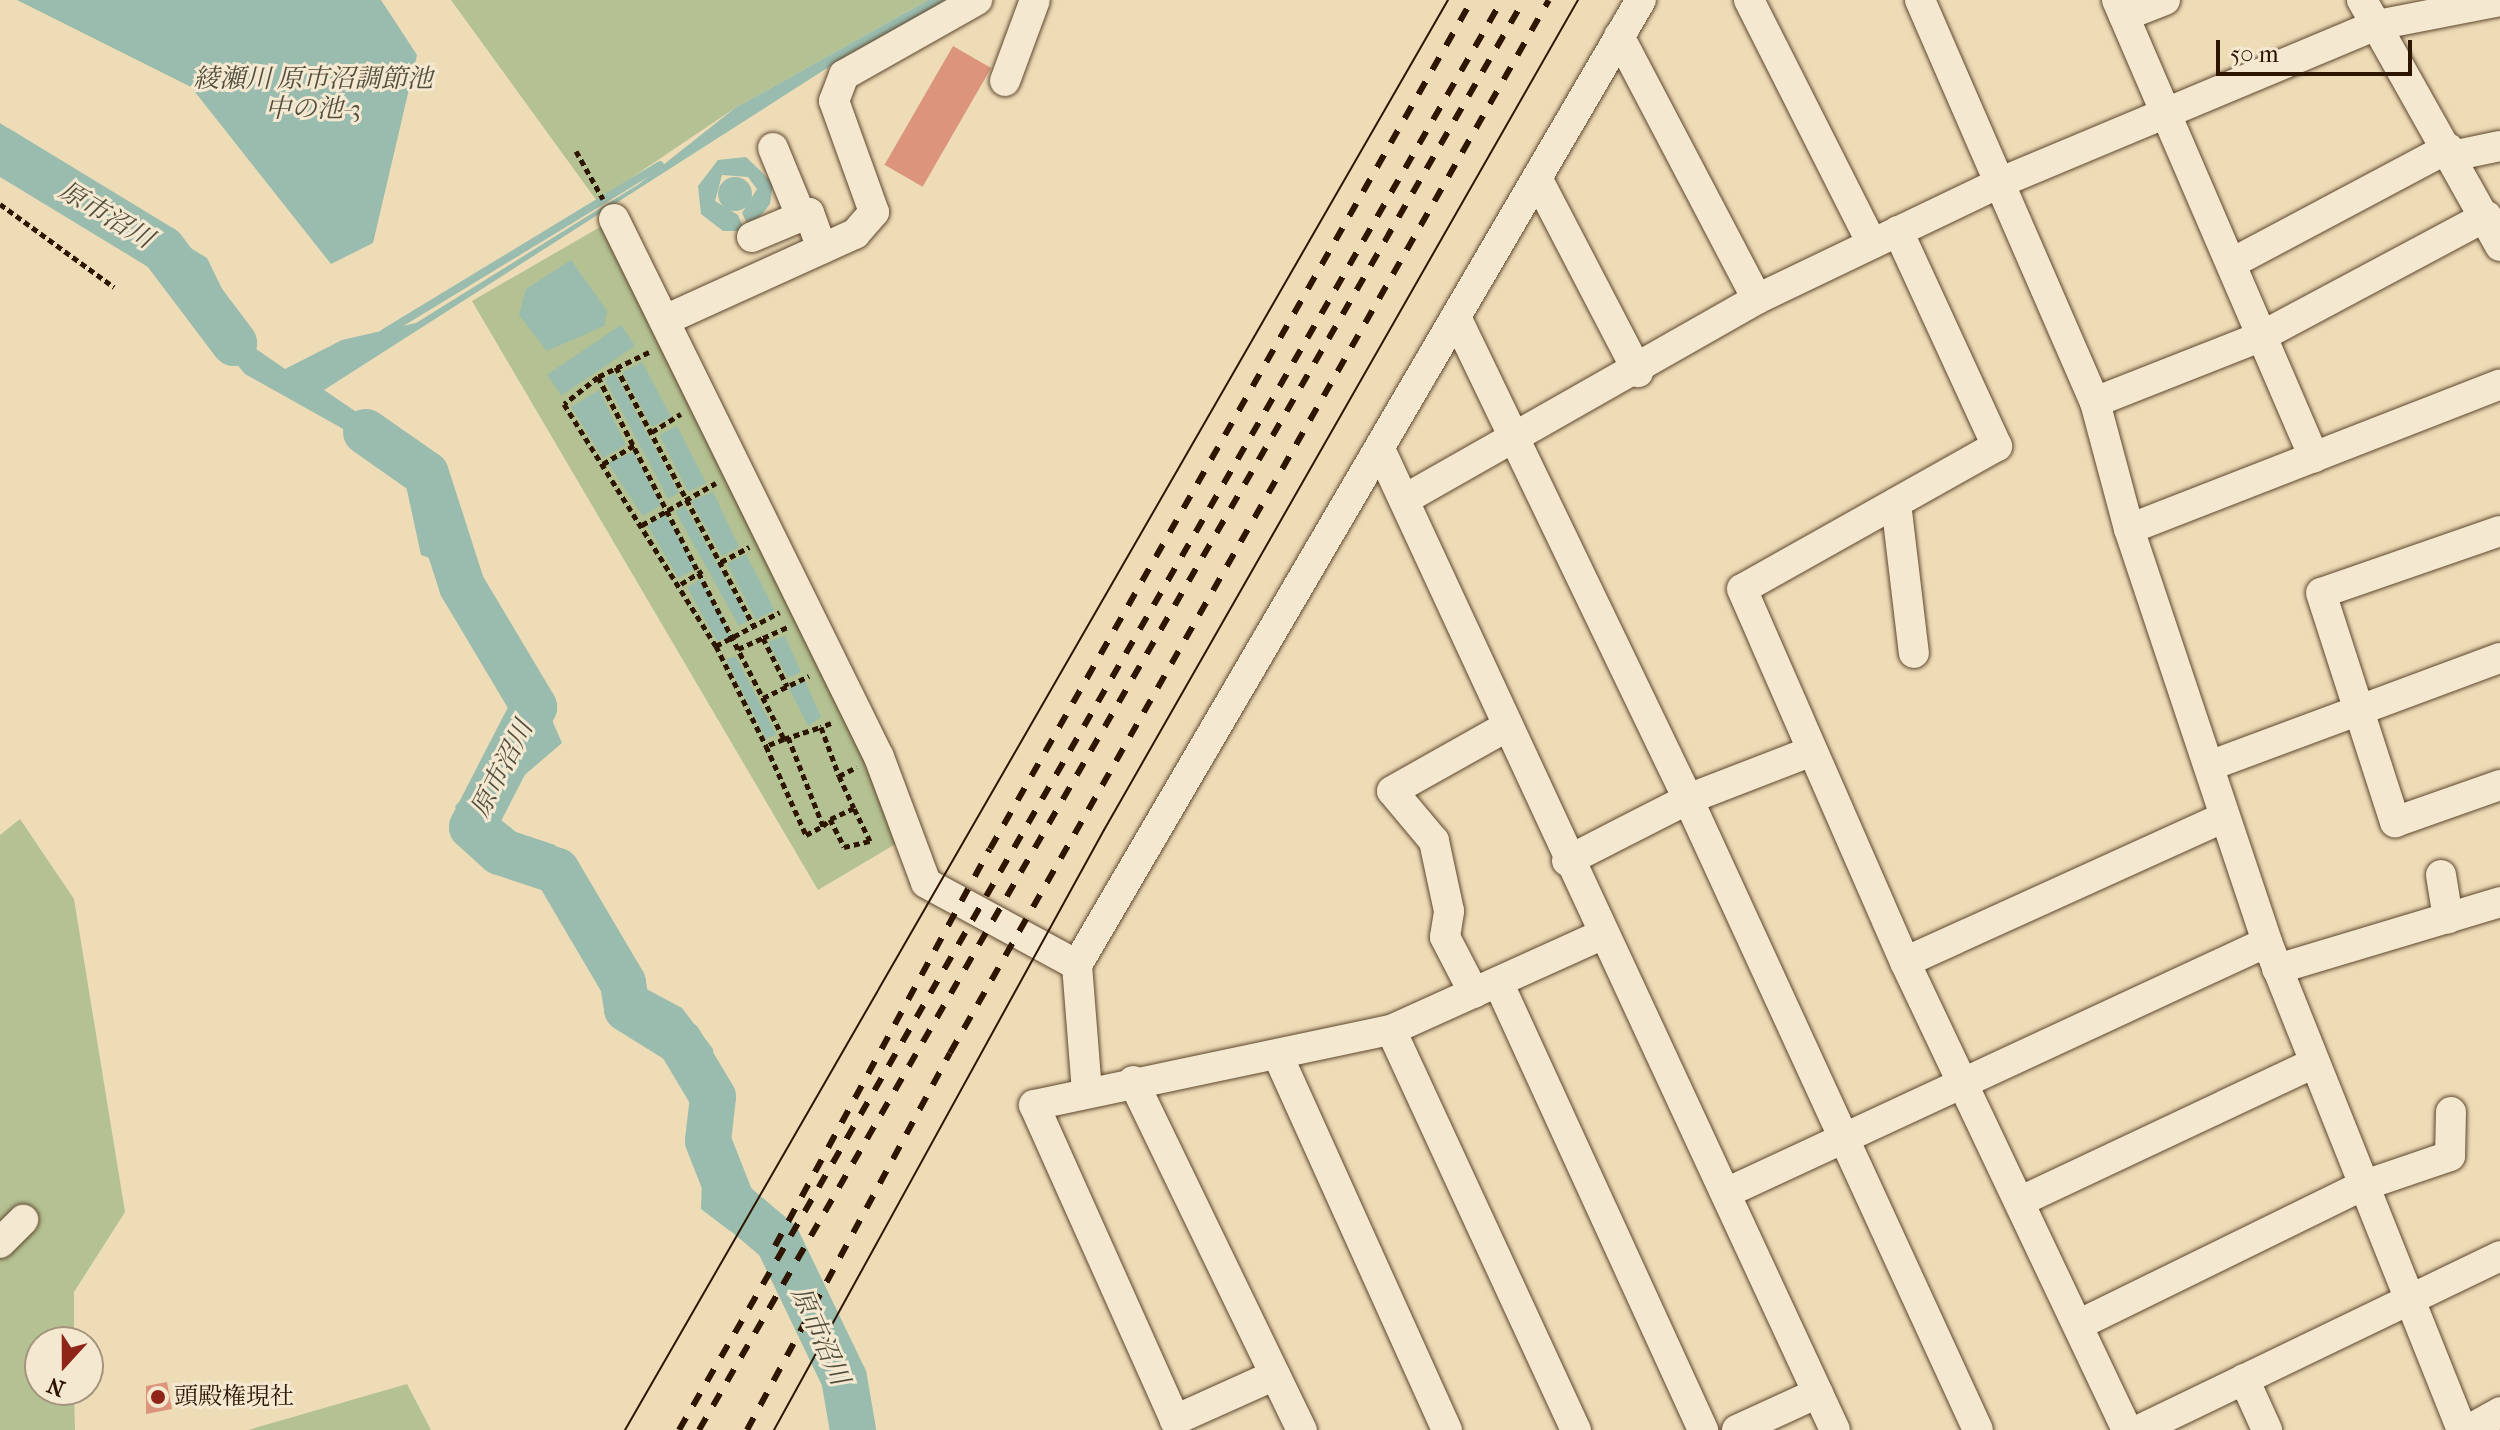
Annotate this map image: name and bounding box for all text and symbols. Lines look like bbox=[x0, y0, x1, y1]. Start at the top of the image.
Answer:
scale bar bbox=[2220, 24, 2416, 74]
text: 50 m bbox=[2230, 40, 2279, 68]
water label: 綾瀬川 原市沼調節池 中の池-3 bbox=[193, 63, 433, 124]
water label: 原市沼川 bbox=[53, 175, 159, 255]
water label: 原市沼川 bbox=[464, 716, 540, 822]
water label: 原市沼川 bbox=[785, 1282, 855, 1390]
north arrow bbox=[24, 1326, 104, 1406]
text: N bbox=[44, 1371, 69, 1402]
place label: 頭殿権現社 bbox=[174, 1383, 294, 1411]
marker: 頭殿権現社 bbox=[149, 1388, 167, 1406]

